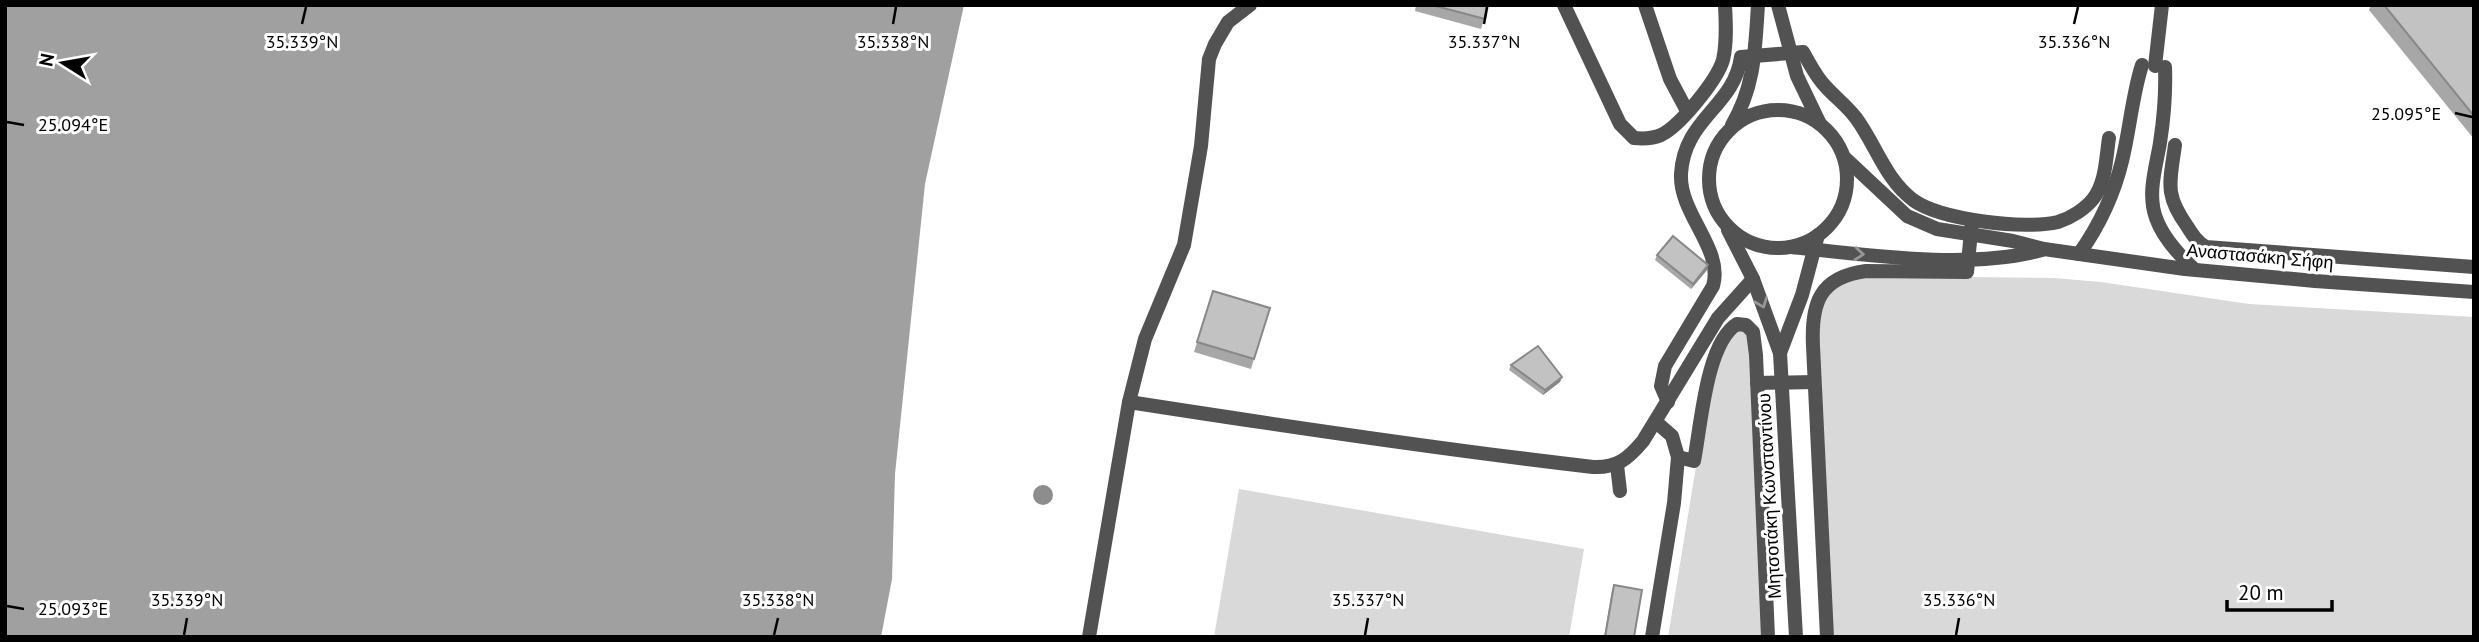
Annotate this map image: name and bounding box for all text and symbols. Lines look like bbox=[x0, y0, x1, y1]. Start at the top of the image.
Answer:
north arrow bbox=[28, 28, 98, 98]
text: 35.339°N bbox=[266, 30, 338, 53]
text: 35.338°N bbox=[857, 30, 929, 53]
text: 35.337°N bbox=[1448, 30, 1520, 53]
text: 35.336°N bbox=[2038, 30, 2110, 53]
text: N bbox=[33, 51, 59, 68]
text: 25.095°E bbox=[2371, 102, 2441, 125]
text: 25.094°E bbox=[38, 113, 108, 136]
street label: Αναστασάκη Σήφη bbox=[2185, 238, 2335, 274]
one-way arrow bbox=[1854, 246, 1865, 261]
one-way arrow bbox=[1754, 297, 1768, 309]
street label: Μητσοτάκη Κωνσταντίνου bbox=[1752, 393, 1786, 599]
scale bar bbox=[2227, 568, 2332, 612]
text: 20 m bbox=[2238, 579, 2284, 606]
text: 35.339°N bbox=[151, 588, 223, 611]
text: 35.338°N bbox=[742, 588, 814, 611]
text: 35.337°N bbox=[1332, 588, 1404, 611]
text: 35.336°N bbox=[1923, 588, 1995, 611]
text: 25.093°E bbox=[38, 597, 108, 620]

